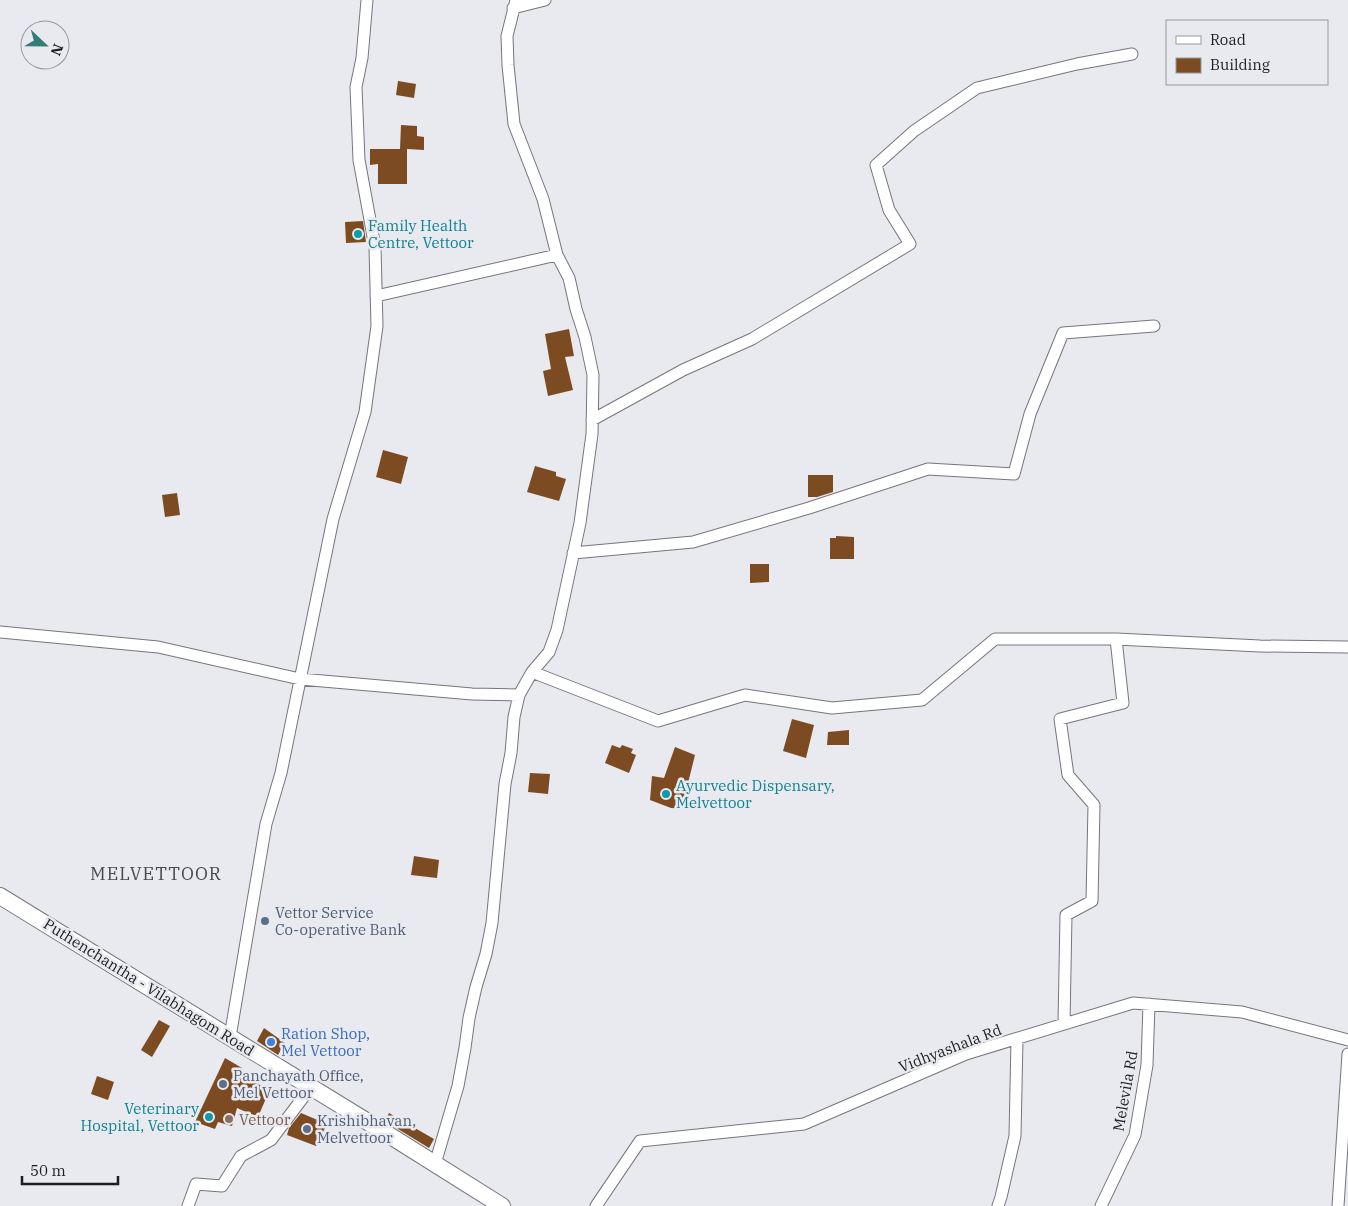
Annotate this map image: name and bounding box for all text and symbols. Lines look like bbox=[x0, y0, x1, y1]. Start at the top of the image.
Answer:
north arrow bbox=[20, 20, 70, 70]
legend bbox=[1166, 20, 1328, 85]
text: Road bbox=[1210, 30, 1246, 49]
text: N bbox=[47, 41, 67, 58]
text: Building bbox=[1210, 55, 1270, 74]
place label: Family Health Centre, Vettoor bbox=[368, 216, 474, 252]
marker: Family Health Centre, Vettoor bbox=[352, 228, 364, 240]
place label: Ayurvedic Dispensary, Melvettoor bbox=[676, 776, 835, 812]
marker: Ayurvedic Dispensary, Melvettoor bbox=[660, 788, 672, 800]
district label: MELVETTOOR bbox=[90, 862, 222, 885]
place label: Vettor Service Co-operative Bank bbox=[275, 903, 406, 939]
street label: Puthenchantha - Vilabhagom Road bbox=[40, 914, 258, 1060]
marker: Vettor Service Co-operative Bank bbox=[259, 915, 271, 927]
street label: Vidhyashala Rd bbox=[896, 1020, 1004, 1076]
place label: Ration Shop, Mel Vettoor bbox=[281, 1024, 370, 1060]
marker: Ration Shop, Mel Vettoor bbox=[265, 1036, 277, 1048]
street label: Melevila Rd bbox=[1109, 1049, 1141, 1133]
place label: Panchayath Office, Mel Vettoor bbox=[233, 1066, 364, 1102]
marker: Panchayath Office, Mel Vettoor bbox=[217, 1078, 229, 1090]
place label: Veterinary Hospital, Vettoor bbox=[81, 1099, 199, 1135]
place label: Vettoor bbox=[239, 1110, 291, 1129]
marker: Veterinary Hospital, Vettoor bbox=[203, 1111, 215, 1123]
place label: Krishibhavan, Melvettoor bbox=[317, 1111, 416, 1147]
marker: Vettoor bbox=[223, 1113, 235, 1125]
marker: Krishibhavan, Melvettoor bbox=[301, 1123, 313, 1135]
scale bar bbox=[22, 1154, 119, 1186]
text: 50 m bbox=[30, 1161, 66, 1180]

